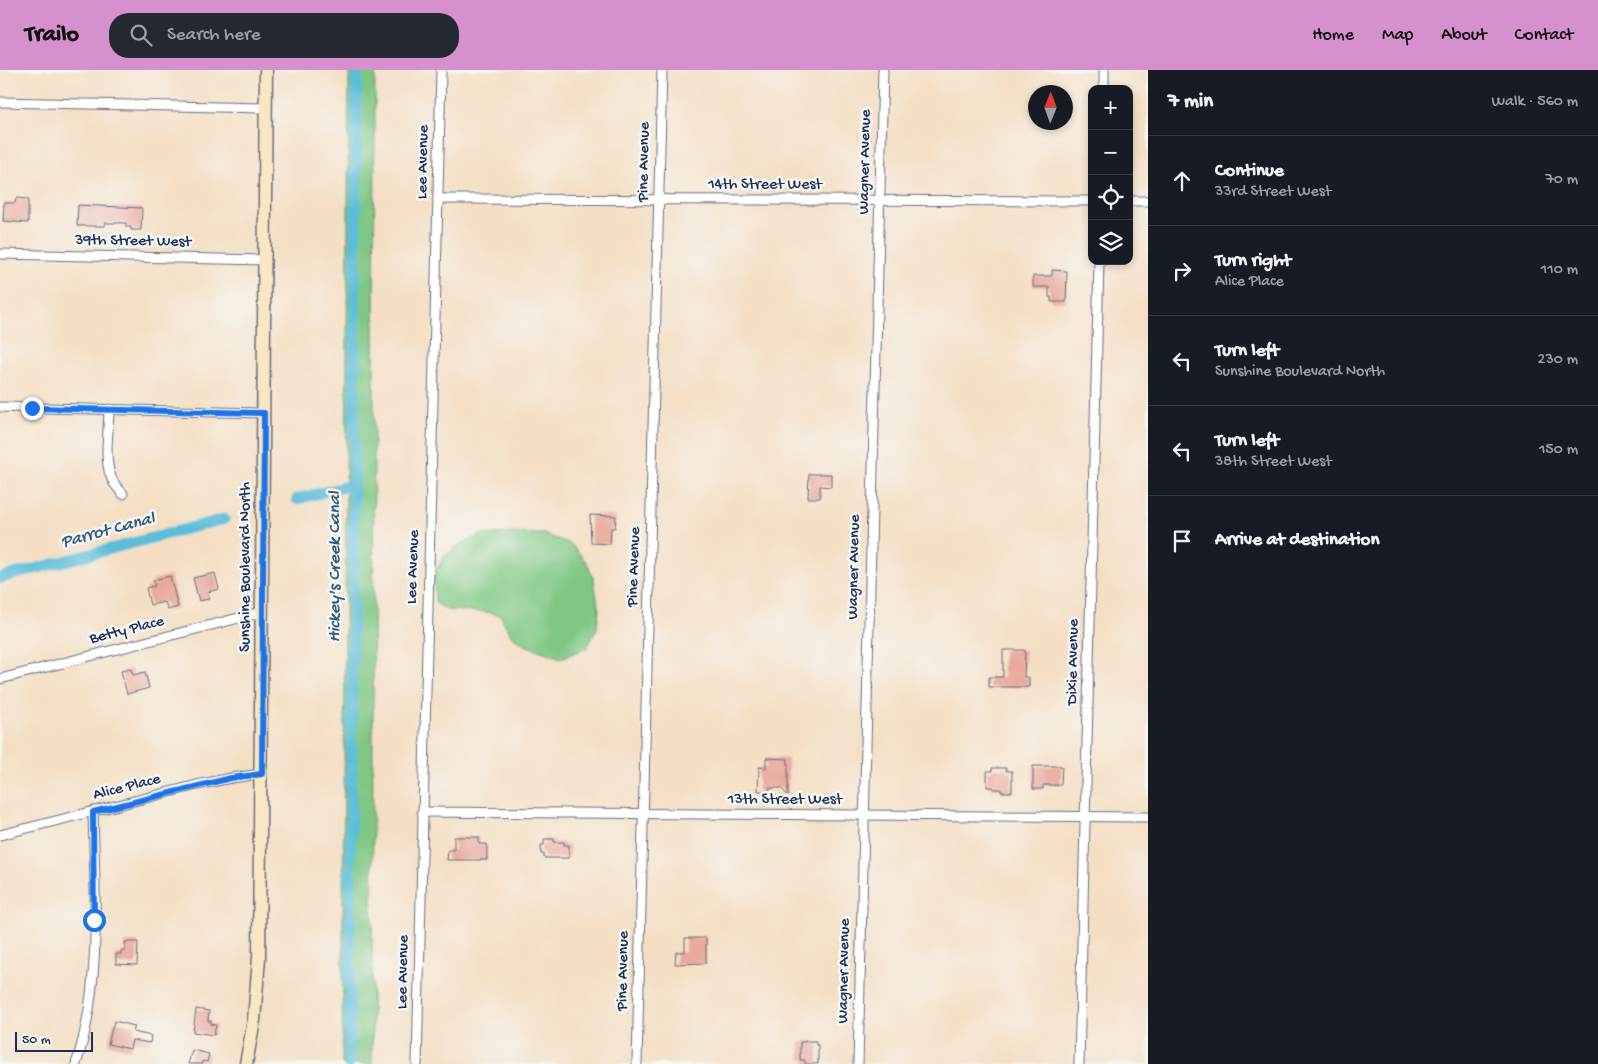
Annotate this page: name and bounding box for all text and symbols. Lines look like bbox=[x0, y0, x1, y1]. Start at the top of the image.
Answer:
search box bbox=[109, 13, 459, 58]
text: Trailo bbox=[25, 21, 79, 50]
icon: search bbox=[127, 21, 155, 49]
text: Search here bbox=[167, 24, 261, 47]
text: Home bbox=[1312, 25, 1354, 46]
text: Map bbox=[1382, 25, 1413, 46]
text: About bbox=[1441, 25, 1487, 46]
text: Contact bbox=[1515, 25, 1573, 46]
north arrow bbox=[1028, 85, 1073, 130]
map controls bbox=[1088, 85, 1133, 265]
button: + bbox=[1088, 85, 1133, 130]
text: 7 min bbox=[1168, 90, 1213, 115]
text: Walk · 560 m bbox=[1492, 93, 1578, 112]
street label: Wagner Avenue bbox=[856, 109, 876, 215]
street label: Pine Avenue bbox=[635, 121, 655, 203]
street label: Lee Avenue bbox=[414, 124, 434, 199]
button: − bbox=[1088, 130, 1133, 175]
text: Continue bbox=[1215, 160, 1284, 183]
icon: ahead bbox=[1168, 167, 1196, 195]
text: 70 m bbox=[1545, 171, 1578, 190]
button: locate bbox=[1088, 175, 1133, 220]
street label: 14th Street West bbox=[707, 176, 823, 195]
text: 33rd Street West bbox=[1215, 183, 1331, 202]
button: layers bbox=[1088, 220, 1133, 265]
street label: 39th Street West bbox=[74, 231, 193, 253]
text: Turn right bbox=[1215, 250, 1291, 273]
icon: right bbox=[1168, 257, 1196, 285]
text: 110 m bbox=[1541, 261, 1578, 280]
text: Alice Place bbox=[1215, 273, 1284, 292]
text: Turn left bbox=[1215, 340, 1279, 363]
icon: left bbox=[1168, 347, 1196, 375]
text: 230 m bbox=[1538, 351, 1578, 370]
text: Sunshine Boulevard North bbox=[1215, 363, 1385, 382]
route end bbox=[21, 397, 44, 420]
text: Turn left bbox=[1215, 430, 1279, 453]
icon: left bbox=[1168, 437, 1196, 465]
text: 150 m bbox=[1539, 441, 1578, 460]
text: 38th Street West bbox=[1215, 453, 1332, 472]
street label: Sunshine Boulevard North bbox=[237, 481, 256, 652]
water label: Hickey's Creek Canal bbox=[325, 490, 346, 643]
water label: Parrot Canal bbox=[59, 508, 158, 554]
street label: Wagner Avenue bbox=[845, 514, 865, 620]
street label: Pine Avenue bbox=[624, 526, 646, 608]
icon: arrive bbox=[1168, 527, 1196, 555]
street label: Lee Avenue bbox=[403, 529, 425, 604]
text: Arrive at destination bbox=[1215, 529, 1379, 552]
street label: Betty Place bbox=[87, 612, 167, 650]
street label: Dixie Avenue bbox=[1064, 618, 1084, 706]
street label: Alice Place bbox=[91, 770, 163, 806]
street label: 13th Street West bbox=[727, 791, 844, 810]
route start bbox=[83, 909, 106, 932]
street label: Wagner Avenue bbox=[835, 918, 855, 1024]
street label: Pine Avenue bbox=[614, 930, 634, 1012]
street label: Lee Avenue bbox=[394, 934, 414, 1009]
scale bar bbox=[15, 1029, 92, 1052]
text: 50 m bbox=[22, 1032, 51, 1049]

